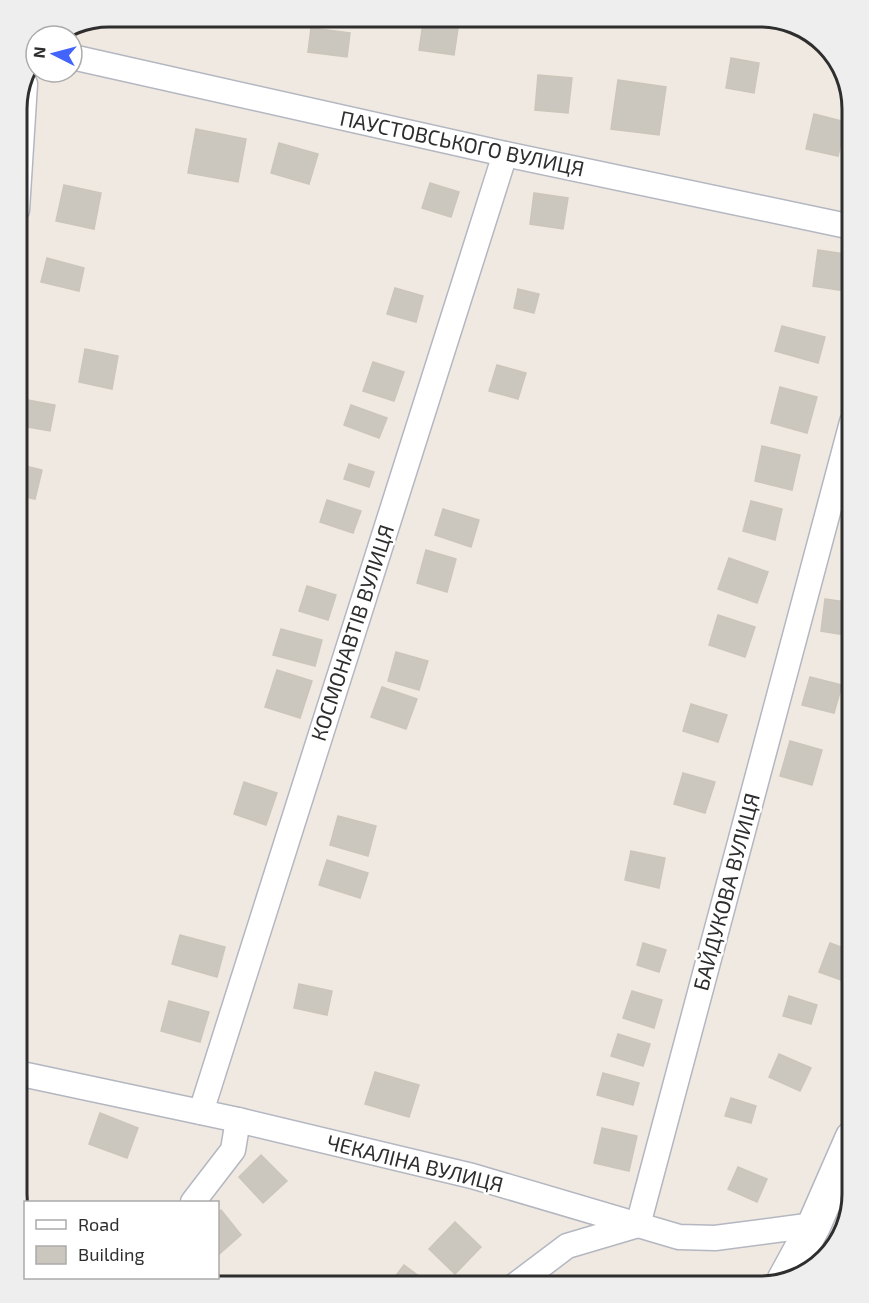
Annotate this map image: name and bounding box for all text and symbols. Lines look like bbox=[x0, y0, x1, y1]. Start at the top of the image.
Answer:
north arrow bbox=[24, 24, 84, 84]
text: N bbox=[29, 46, 49, 59]
street label: ПАУСТОВСЬКОГО ВУЛИЦЯ bbox=[338, 104, 587, 181]
street label: КОСМОНАВТІВ ВУЛИЦЯ bbox=[305, 521, 398, 744]
street label: БАЙДУКОВА ВУЛИЦЯ bbox=[687, 790, 764, 993]
street label: ЧЕКАЛІНА ВУЛИЦЯ bbox=[325, 1129, 506, 1197]
legend bbox=[24, 1201, 219, 1279]
text: Road bbox=[78, 1213, 119, 1235]
text: Building bbox=[78, 1243, 145, 1265]

